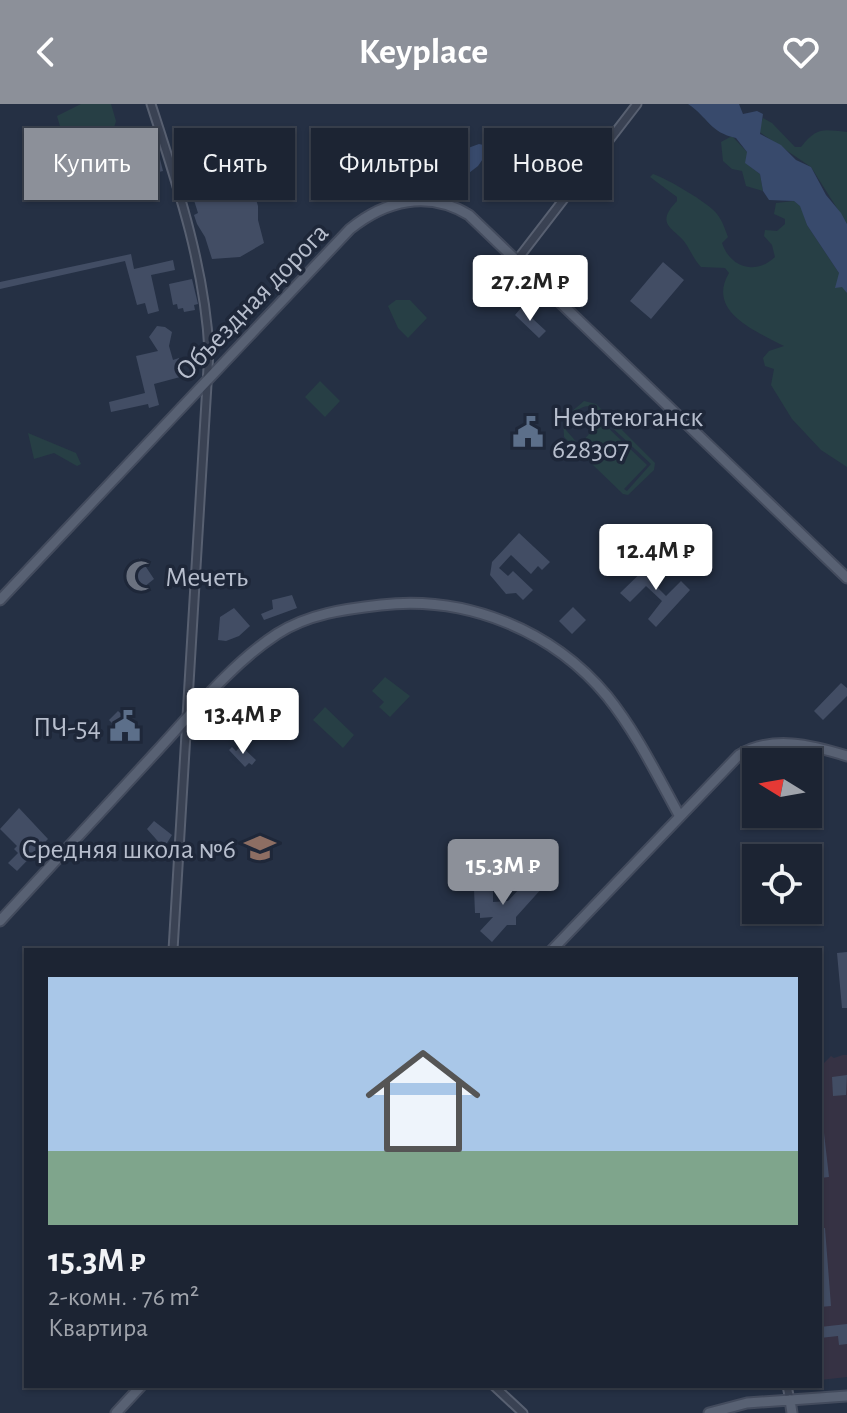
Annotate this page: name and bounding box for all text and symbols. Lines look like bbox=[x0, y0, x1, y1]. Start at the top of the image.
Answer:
icon: back bbox=[24, 30, 68, 74]
icon: heart bbox=[779, 30, 823, 74]
text: Keyplace bbox=[359, 34, 488, 70]
chip: Купить bbox=[24, 128, 158, 200]
chip: Снять bbox=[174, 128, 295, 200]
chip: Фильтры bbox=[311, 128, 468, 200]
chip: Новое bbox=[484, 128, 612, 200]
street label: Объездная дорога bbox=[171, 218, 334, 386]
pin: 27.2M ₽ bbox=[456, 255, 604, 323]
text: 27.2M ₽ bbox=[491, 268, 569, 294]
place label: Нефтеюганск 628307 bbox=[552, 404, 703, 464]
public building icon: Нефтеюганск 628307 bbox=[511, 415, 545, 449]
pin: 12.4M ₽ bbox=[582, 524, 730, 592]
text: 12.4M ₽ bbox=[617, 537, 695, 563]
mosque icon: Мечеть bbox=[124, 559, 158, 593]
place label: Мечеть bbox=[165, 564, 248, 592]
pin: 13.4M ₽ bbox=[169, 688, 317, 756]
text: 13.4M ₽ bbox=[205, 701, 281, 727]
public building icon: ПЧ-54 bbox=[108, 709, 142, 743]
place label: ПЧ-54 bbox=[33, 714, 101, 742]
north arrow bbox=[742, 748, 822, 828]
map controls bbox=[742, 748, 822, 924]
school or university icon: Средняя школа №6 bbox=[243, 831, 277, 865]
place label: Средняя школа №6 bbox=[21, 836, 236, 864]
pin: 15.3M ₽ bbox=[429, 839, 577, 907]
button: locate bbox=[742, 844, 822, 924]
text: 15.3M ₽ bbox=[466, 852, 540, 878]
icon: home bbox=[351, 1029, 495, 1173]
text: 15.3M ₽ bbox=[48, 1244, 146, 1278]
text: 2-комн. · 76 m² bbox=[48, 1284, 199, 1310]
text: Квартира bbox=[48, 1315, 148, 1341]

